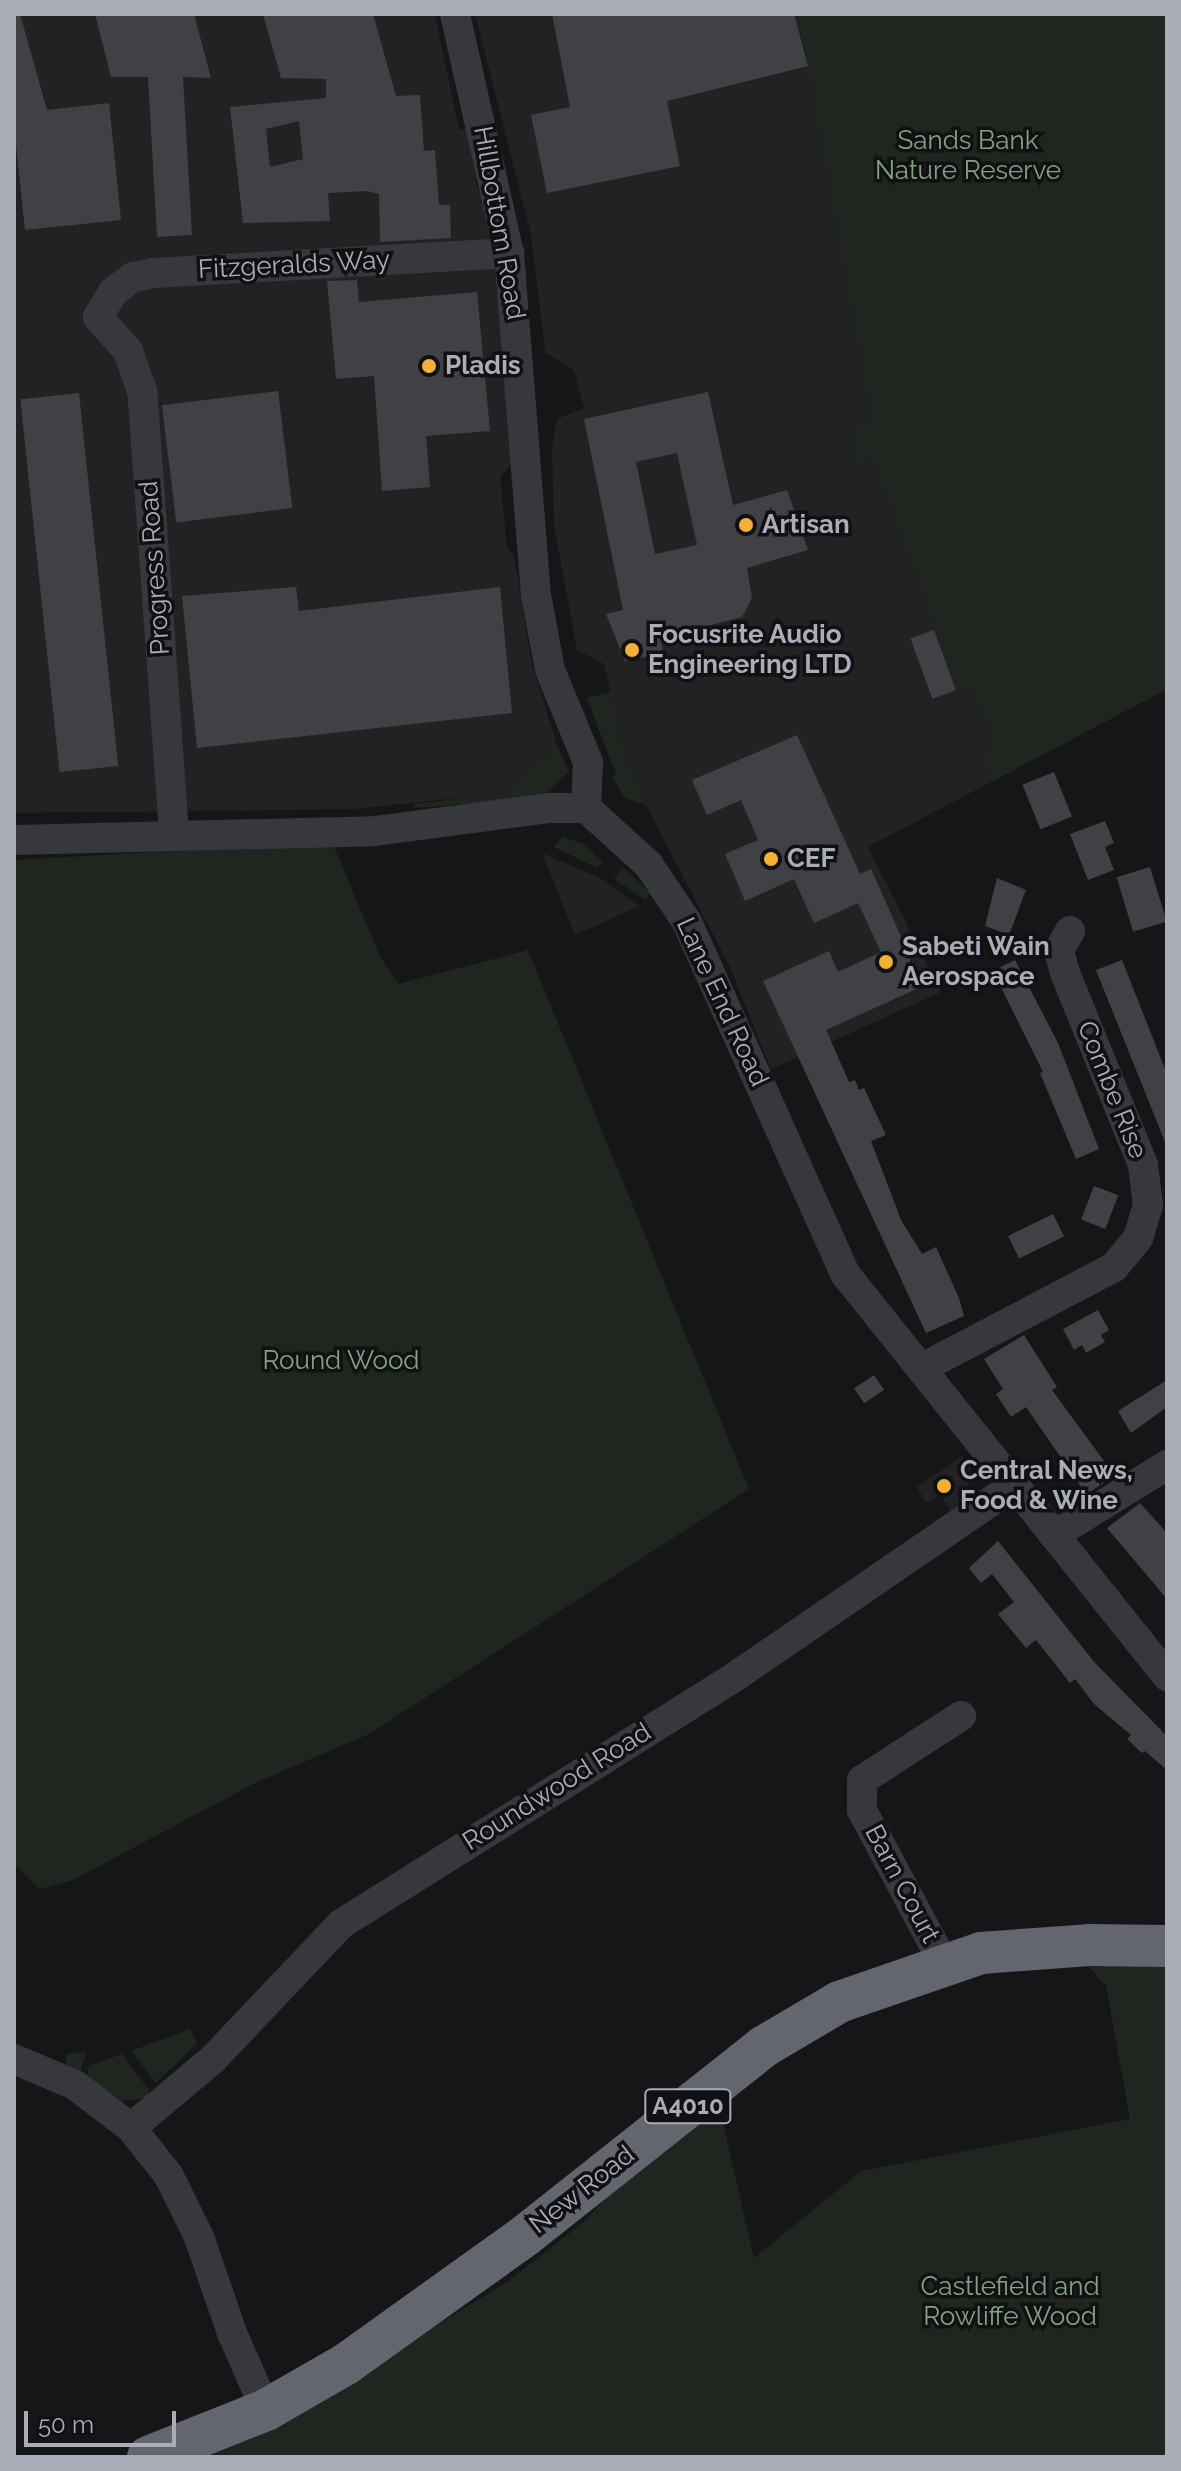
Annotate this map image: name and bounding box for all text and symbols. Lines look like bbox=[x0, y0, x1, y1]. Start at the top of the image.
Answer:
street label: Hillbottom Road bbox=[467, 124, 531, 322]
park label: Sands Bank Nature Reserve bbox=[875, 125, 1061, 186]
street label: Fitzgeralds Way bbox=[197, 244, 391, 286]
place label: Pladis bbox=[445, 350, 521, 382]
marker: Pladis bbox=[420, 357, 438, 375]
street label: Progress Road bbox=[133, 480, 177, 656]
place label: Artisan bbox=[762, 509, 850, 541]
marker: Artisan bbox=[737, 516, 755, 534]
place label: Focusrite Audio Engineering LTD bbox=[648, 619, 852, 680]
marker: Focusrite Audio Engineering LTD bbox=[623, 641, 641, 659]
place label: CEF bbox=[787, 843, 835, 875]
marker: CEF bbox=[762, 850, 780, 868]
street label: Lane End Road bbox=[669, 913, 775, 1091]
place label: Sabeti Wain Aerospace bbox=[902, 931, 1051, 992]
marker: Sabeti Wain Aerospace bbox=[877, 953, 895, 971]
street label: Combe Rise bbox=[1070, 1017, 1154, 1163]
park label: Round Wood bbox=[262, 1345, 420, 1377]
place label: Central News, Food & Wine bbox=[960, 1455, 1133, 1516]
marker: Central News, Food & Wine bbox=[935, 1477, 953, 1495]
street label: Roundwood Road bbox=[457, 1717, 657, 1857]
street label: Barn Court bbox=[858, 1820, 946, 1948]
road number: A4010 bbox=[644, 2086, 732, 2126]
street label: New Road bbox=[523, 2139, 641, 2241]
park label: Castlefield and Rowliffe Wood bbox=[920, 2271, 1100, 2332]
scale bar bbox=[28, 2395, 180, 2445]
text: 50 m bbox=[38, 2410, 94, 2439]

